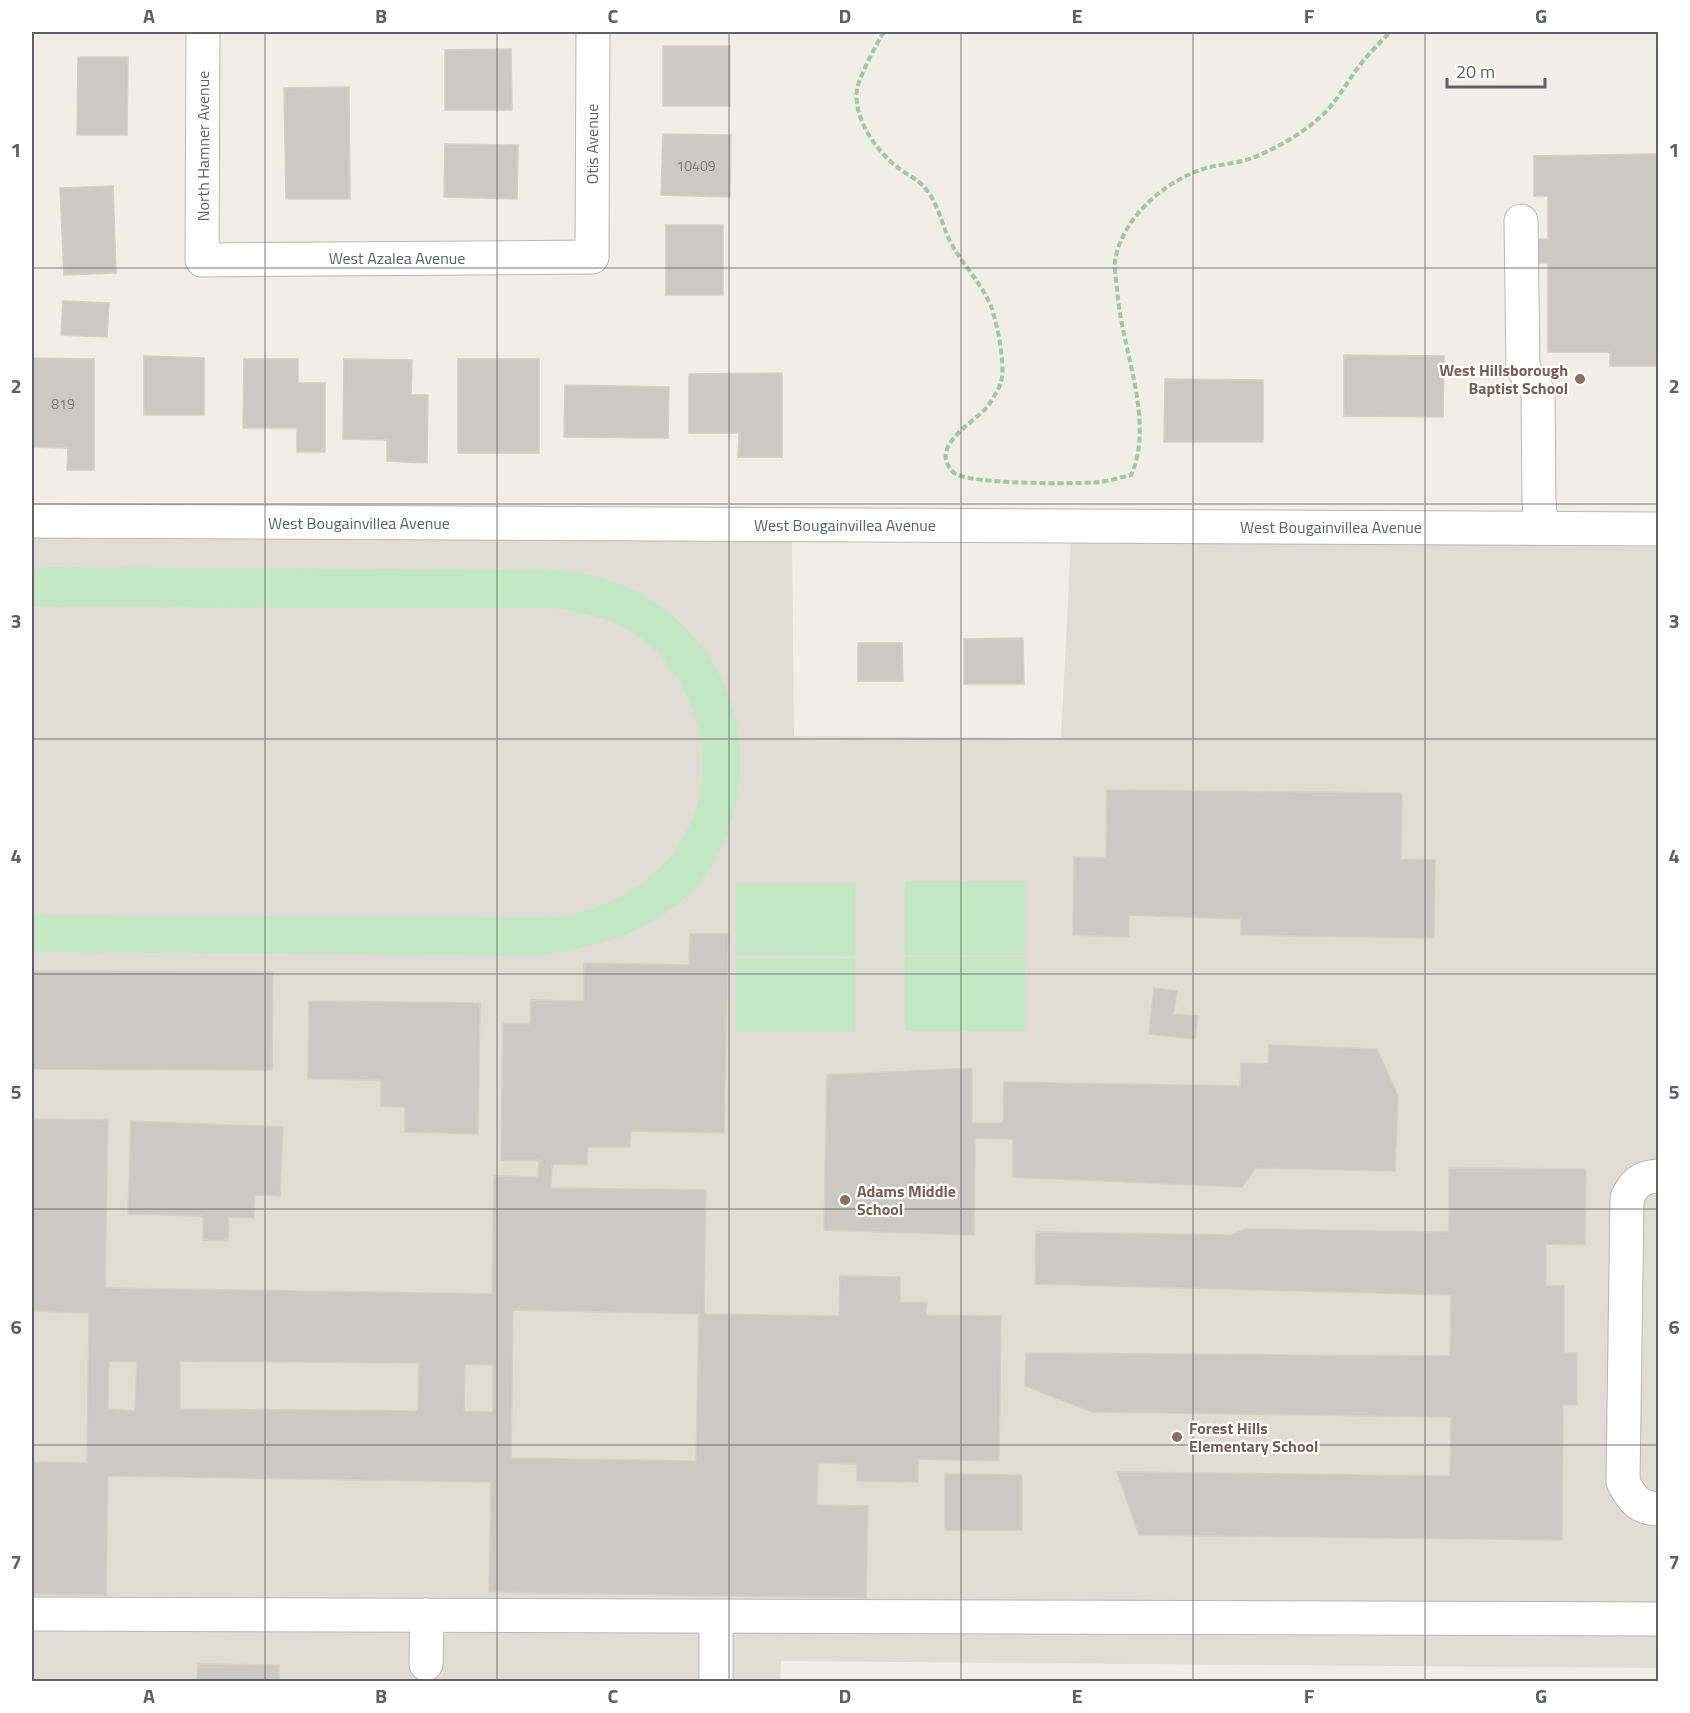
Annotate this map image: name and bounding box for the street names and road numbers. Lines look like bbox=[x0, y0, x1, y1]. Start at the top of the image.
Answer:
street label: North Hamner Avenue bbox=[191, 71, 215, 221]
street label: Otis Avenue bbox=[580, 104, 604, 184]
street label: West Azalea Avenue bbox=[329, 246, 465, 270]
street label: West Bougainvillea Avenue bbox=[268, 511, 450, 535]
street label: West Bougainvillea Avenue bbox=[754, 513, 936, 537]
street label: West Bougainvillea Avenue bbox=[1240, 515, 1422, 539]

